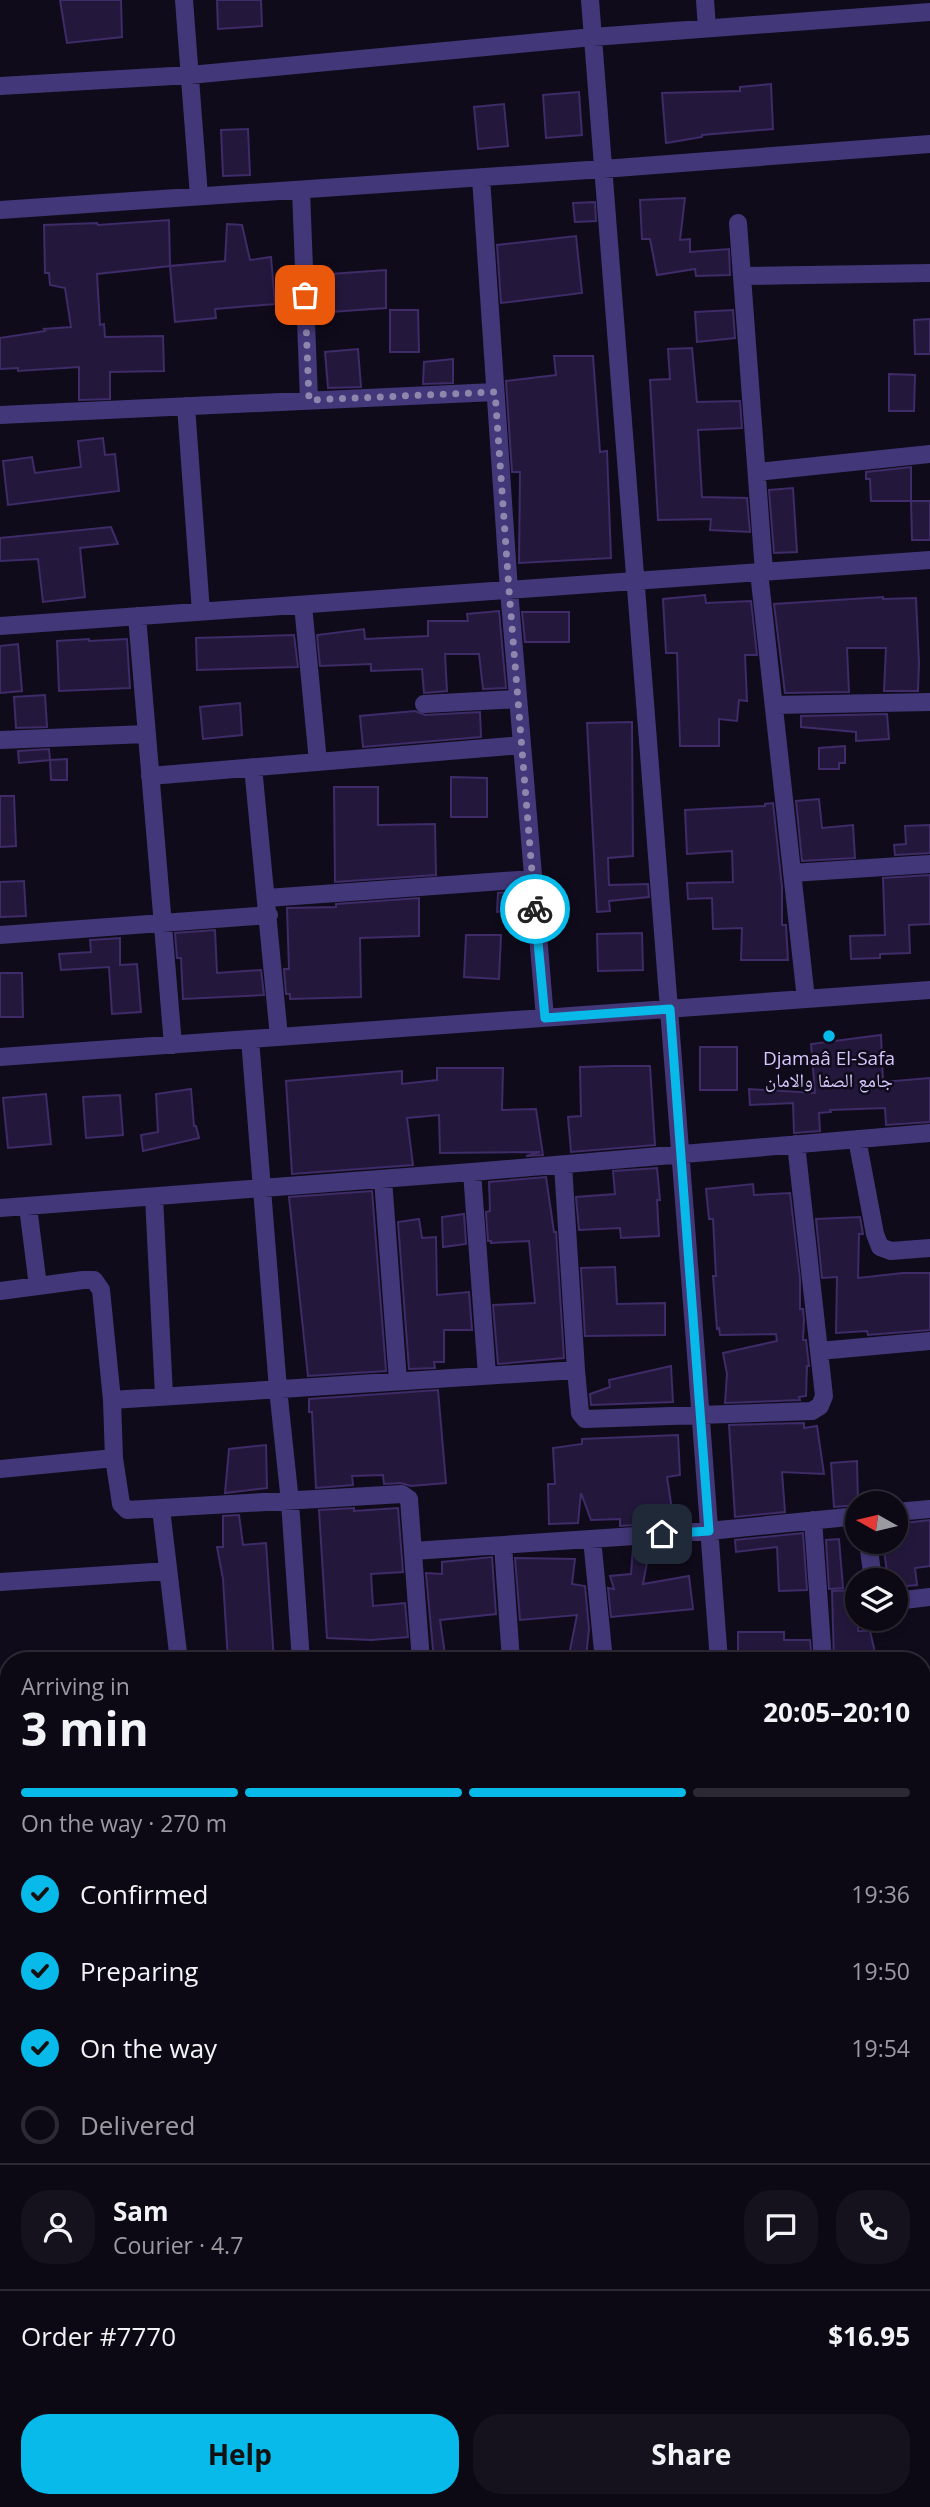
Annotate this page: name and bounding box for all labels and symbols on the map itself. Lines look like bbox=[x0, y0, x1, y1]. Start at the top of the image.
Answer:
pin bbox=[275, 265, 335, 325]
courier bbox=[500, 874, 570, 944]
marker: Djamaâ El-Safa جامع الصفا والامان bbox=[821, 1028, 837, 1044]
place label: Djamaâ El-Safa جامع الصفا والامان bbox=[763, 1045, 895, 1093]
north arrow bbox=[845, 1491, 908, 1554]
pin bbox=[632, 1504, 692, 1564]

